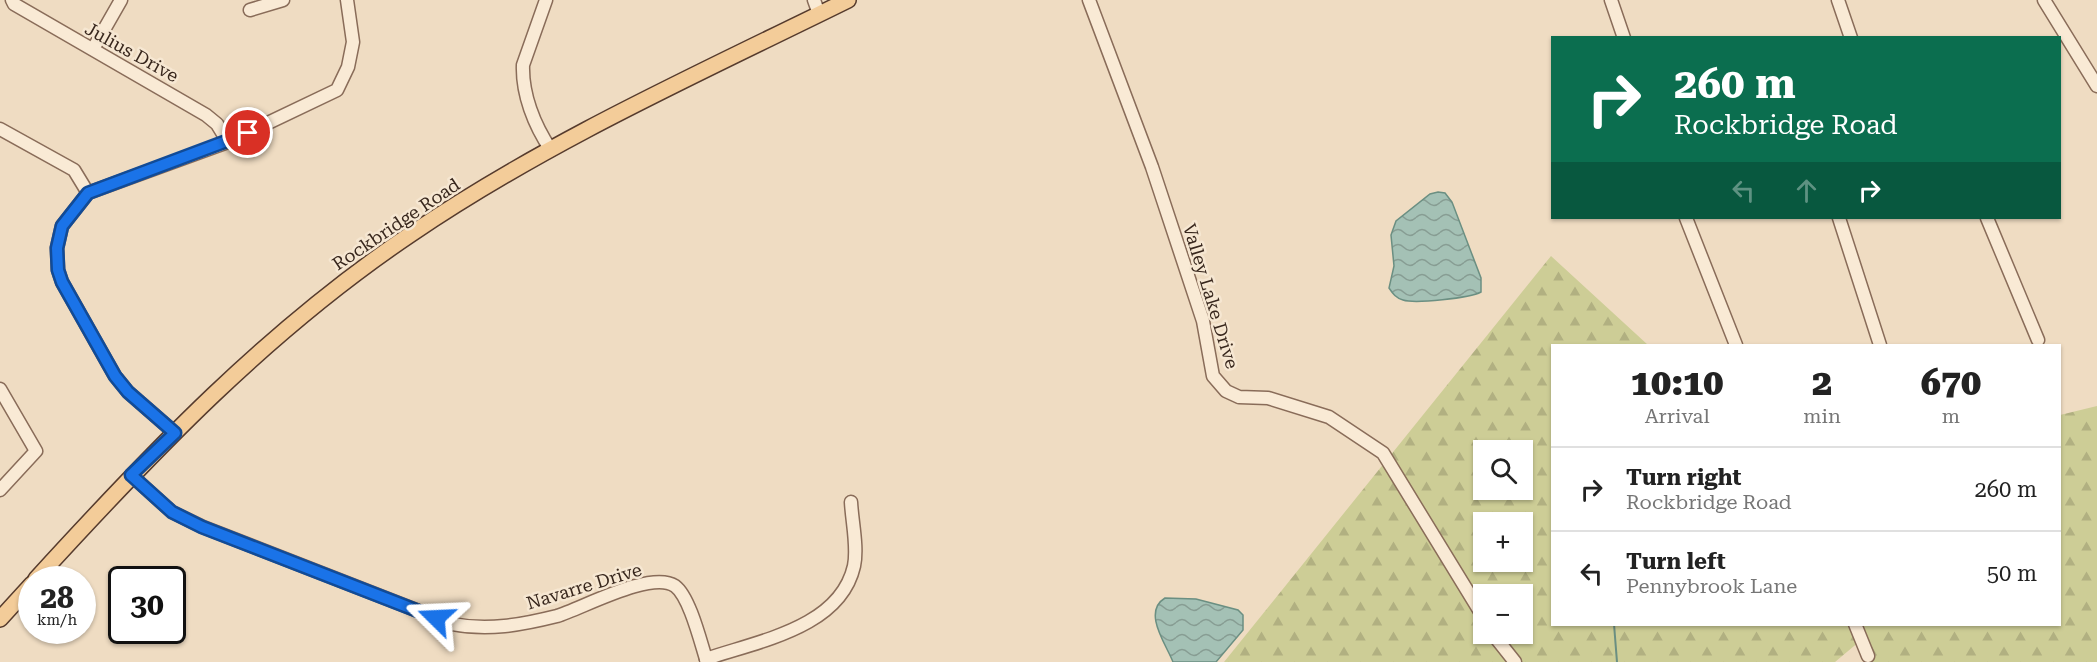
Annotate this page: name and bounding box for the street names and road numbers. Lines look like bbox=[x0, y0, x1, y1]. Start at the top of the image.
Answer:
street label: Julius Drive bbox=[82, 18, 183, 86]
street label: Rockbridge Road bbox=[328, 173, 464, 274]
street label: Valley Lake Drive bbox=[1179, 221, 1243, 371]
street label: Navarre Drive bbox=[524, 558, 644, 613]

